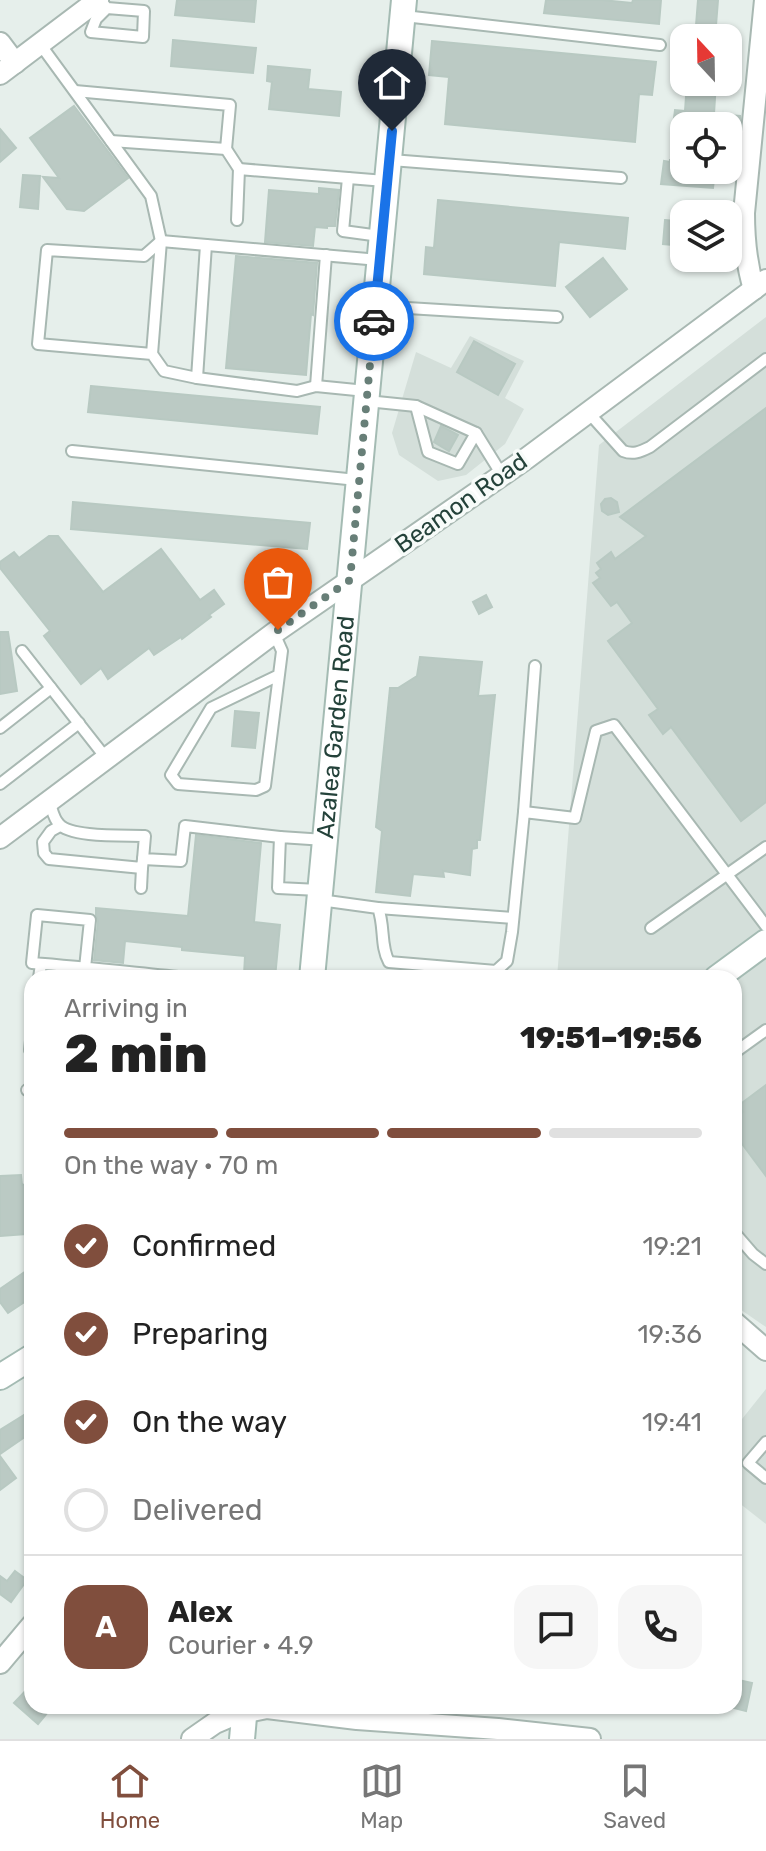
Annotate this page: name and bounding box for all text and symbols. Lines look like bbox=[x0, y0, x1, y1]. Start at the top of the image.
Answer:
north arrow bbox=[670, 24, 742, 96]
map controls bbox=[670, 24, 742, 272]
pin bbox=[358, 49, 426, 131]
icon: home bbox=[370, 61, 414, 105]
button: locate bbox=[670, 112, 742, 184]
button: layers bbox=[670, 200, 742, 272]
courier bbox=[334, 281, 414, 361]
icon: car bbox=[352, 299, 396, 343]
street label: Beamon Road bbox=[389, 447, 533, 559]
pin bbox=[244, 548, 312, 630]
icon: bag bbox=[256, 560, 300, 604]
street label: Azalea Garden Road bbox=[311, 615, 360, 840]
text: Arriving in bbox=[64, 993, 188, 1024]
text: 19:51–19:56 bbox=[520, 1020, 702, 1056]
text: 2 min bbox=[64, 1023, 208, 1085]
text: On the way · 70 m bbox=[64, 1150, 278, 1181]
icon: check bbox=[64, 1224, 108, 1268]
text: Confirmed bbox=[132, 1228, 276, 1264]
text: 19:21 bbox=[642, 1231, 702, 1262]
icon: check bbox=[64, 1312, 108, 1356]
text: Preparing bbox=[132, 1316, 268, 1352]
text: 19:36 bbox=[637, 1319, 702, 1350]
icon: check bbox=[64, 1400, 108, 1444]
text: On the way bbox=[132, 1404, 287, 1440]
text: 19:41 bbox=[642, 1407, 702, 1438]
text: Delivered bbox=[132, 1492, 263, 1528]
button: chat bbox=[514, 1585, 598, 1669]
button: phone bbox=[618, 1585, 702, 1669]
text: Alex bbox=[168, 1594, 233, 1630]
text: A bbox=[95, 1609, 117, 1645]
text: Courier · 4.9 bbox=[168, 1630, 314, 1661]
tab: Home bbox=[100, 1759, 160, 1834]
tab: Map bbox=[360, 1759, 404, 1834]
tab: Saved bbox=[603, 1759, 666, 1834]

